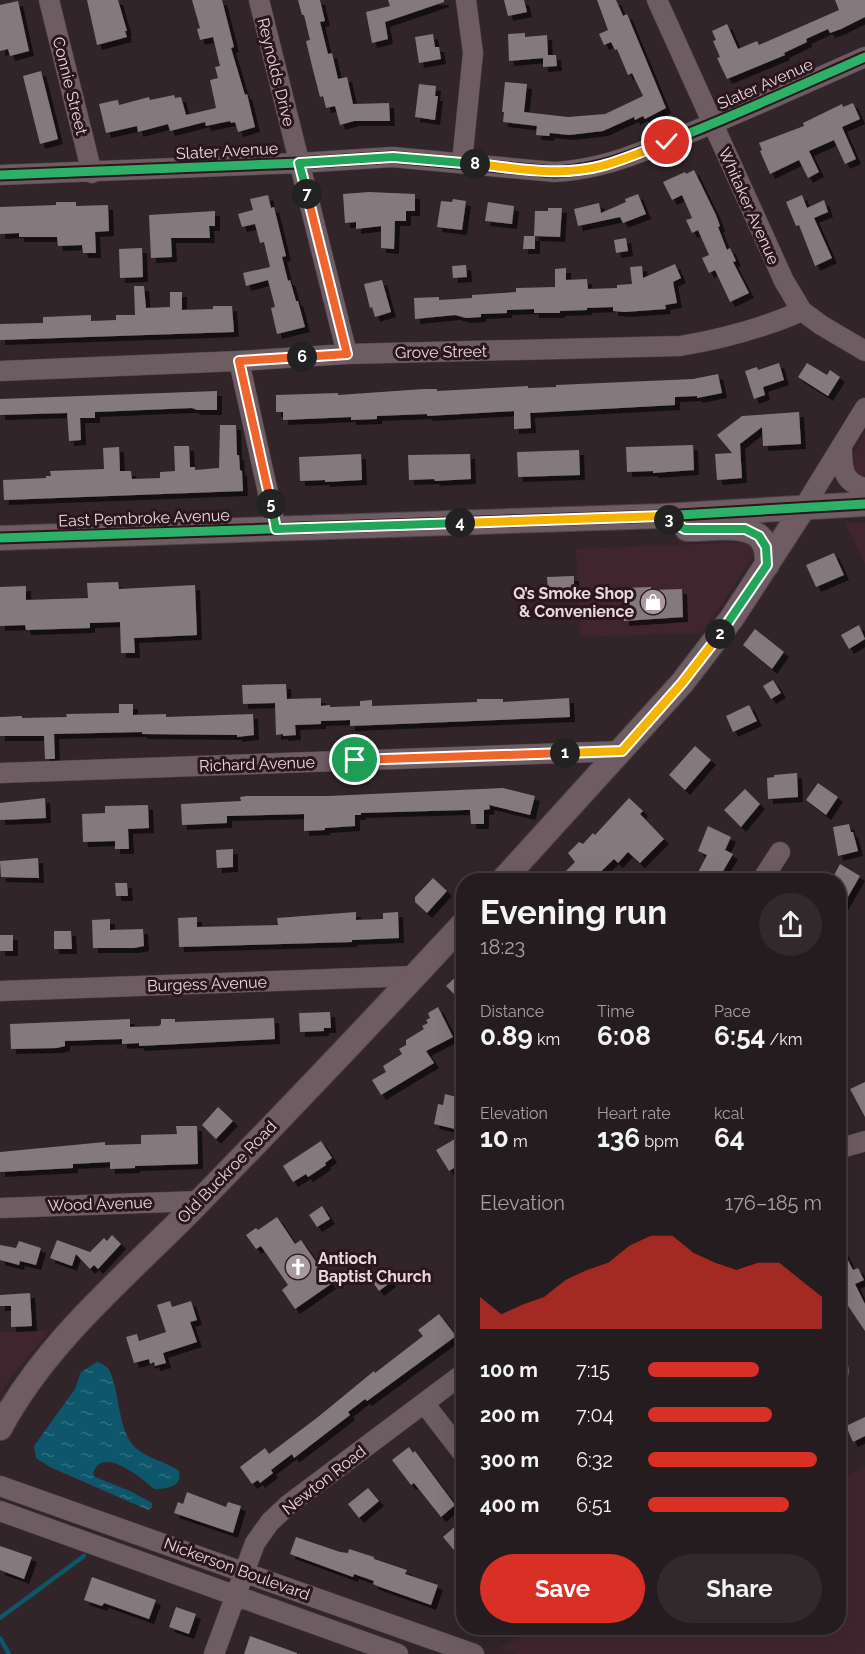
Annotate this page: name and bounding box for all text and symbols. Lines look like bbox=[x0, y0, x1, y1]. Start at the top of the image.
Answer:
street label: Reynolds Drive bbox=[253, 16, 299, 128]
street label: Connie Street bbox=[49, 35, 92, 138]
street label: Slater Avenue bbox=[714, 55, 816, 113]
pin bbox=[641, 116, 692, 167]
icon: check bbox=[650, 125, 683, 158]
street label: Slater Avenue bbox=[175, 139, 279, 163]
street label: Whitaker Avenue bbox=[715, 145, 783, 267]
pin: 8 bbox=[460, 149, 490, 179]
text: 8 bbox=[470, 154, 480, 173]
pin: 7 bbox=[292, 179, 322, 209]
text: 7 bbox=[303, 184, 311, 203]
pin: 6 bbox=[287, 342, 317, 372]
street label: Grove Street bbox=[395, 342, 488, 362]
text: 6 bbox=[297, 347, 307, 366]
pin: 5 bbox=[256, 489, 286, 519]
text: 5 bbox=[267, 494, 275, 513]
pin: 3 bbox=[654, 505, 684, 535]
street label: East Pembroke Avenue bbox=[58, 506, 230, 530]
pin: 4 bbox=[445, 508, 475, 538]
text: 3 bbox=[665, 510, 673, 529]
text: 4 bbox=[455, 513, 465, 532]
place label: Q’s Smoke Shop & Convenience bbox=[513, 584, 634, 621]
shop icon: Q’s Smoke Shop & Convenience bbox=[638, 587, 668, 617]
pin: 2 bbox=[705, 619, 735, 649]
text: 2 bbox=[715, 624, 725, 643]
pin bbox=[329, 734, 380, 785]
pin: 1 bbox=[550, 738, 580, 768]
icon: arrive bbox=[338, 743, 371, 776]
text: 1 bbox=[561, 743, 569, 762]
street label: Richard Avenue bbox=[199, 752, 315, 776]
text: Evening run bbox=[480, 893, 667, 932]
button: share bbox=[759, 893, 822, 956]
text: 18:23 bbox=[480, 935, 525, 959]
street label: Burgess Avenue bbox=[147, 972, 267, 996]
text: Distance bbox=[480, 1002, 544, 1021]
text: Time bbox=[597, 1002, 634, 1021]
text: Pace bbox=[714, 1002, 751, 1021]
text: 0.89 bbox=[480, 1021, 533, 1051]
text: 6:08 bbox=[597, 1021, 651, 1051]
text: 6:54 bbox=[714, 1021, 765, 1051]
text: km bbox=[533, 1030, 560, 1049]
text: /km bbox=[765, 1030, 802, 1049]
text: Elevation bbox=[480, 1104, 548, 1123]
text: Heart rate bbox=[597, 1104, 671, 1123]
text: kcal bbox=[714, 1104, 744, 1123]
street label: Old Buckroe Road bbox=[173, 1117, 281, 1227]
text: 10 bbox=[480, 1123, 509, 1153]
text: 136 bbox=[597, 1123, 640, 1153]
text: 64 bbox=[714, 1123, 745, 1153]
text: m bbox=[509, 1132, 528, 1151]
text: bpm bbox=[640, 1132, 679, 1151]
text: Elevation bbox=[480, 1191, 565, 1215]
text: 176–185 m bbox=[725, 1191, 822, 1215]
street label: Wood Avenue bbox=[48, 1193, 152, 1215]
place label: Antioch Baptist Church bbox=[318, 1249, 431, 1286]
church icon: Antioch Baptist Church bbox=[283, 1252, 313, 1282]
text: 100 m bbox=[480, 1358, 538, 1382]
text: 7:15 bbox=[576, 1358, 610, 1382]
text: 200 m bbox=[480, 1403, 539, 1427]
text: 7:04 bbox=[576, 1403, 614, 1427]
street label: Newton Road bbox=[278, 1441, 370, 1519]
text: 300 m bbox=[480, 1448, 539, 1472]
text: 6:32 bbox=[576, 1448, 613, 1472]
text: 400 m bbox=[480, 1493, 539, 1517]
text: 6:51 bbox=[576, 1493, 611, 1517]
street label: Nickerson Boulevard bbox=[161, 1534, 313, 1604]
button: Save bbox=[480, 1554, 645, 1623]
button: Share bbox=[657, 1554, 822, 1623]

